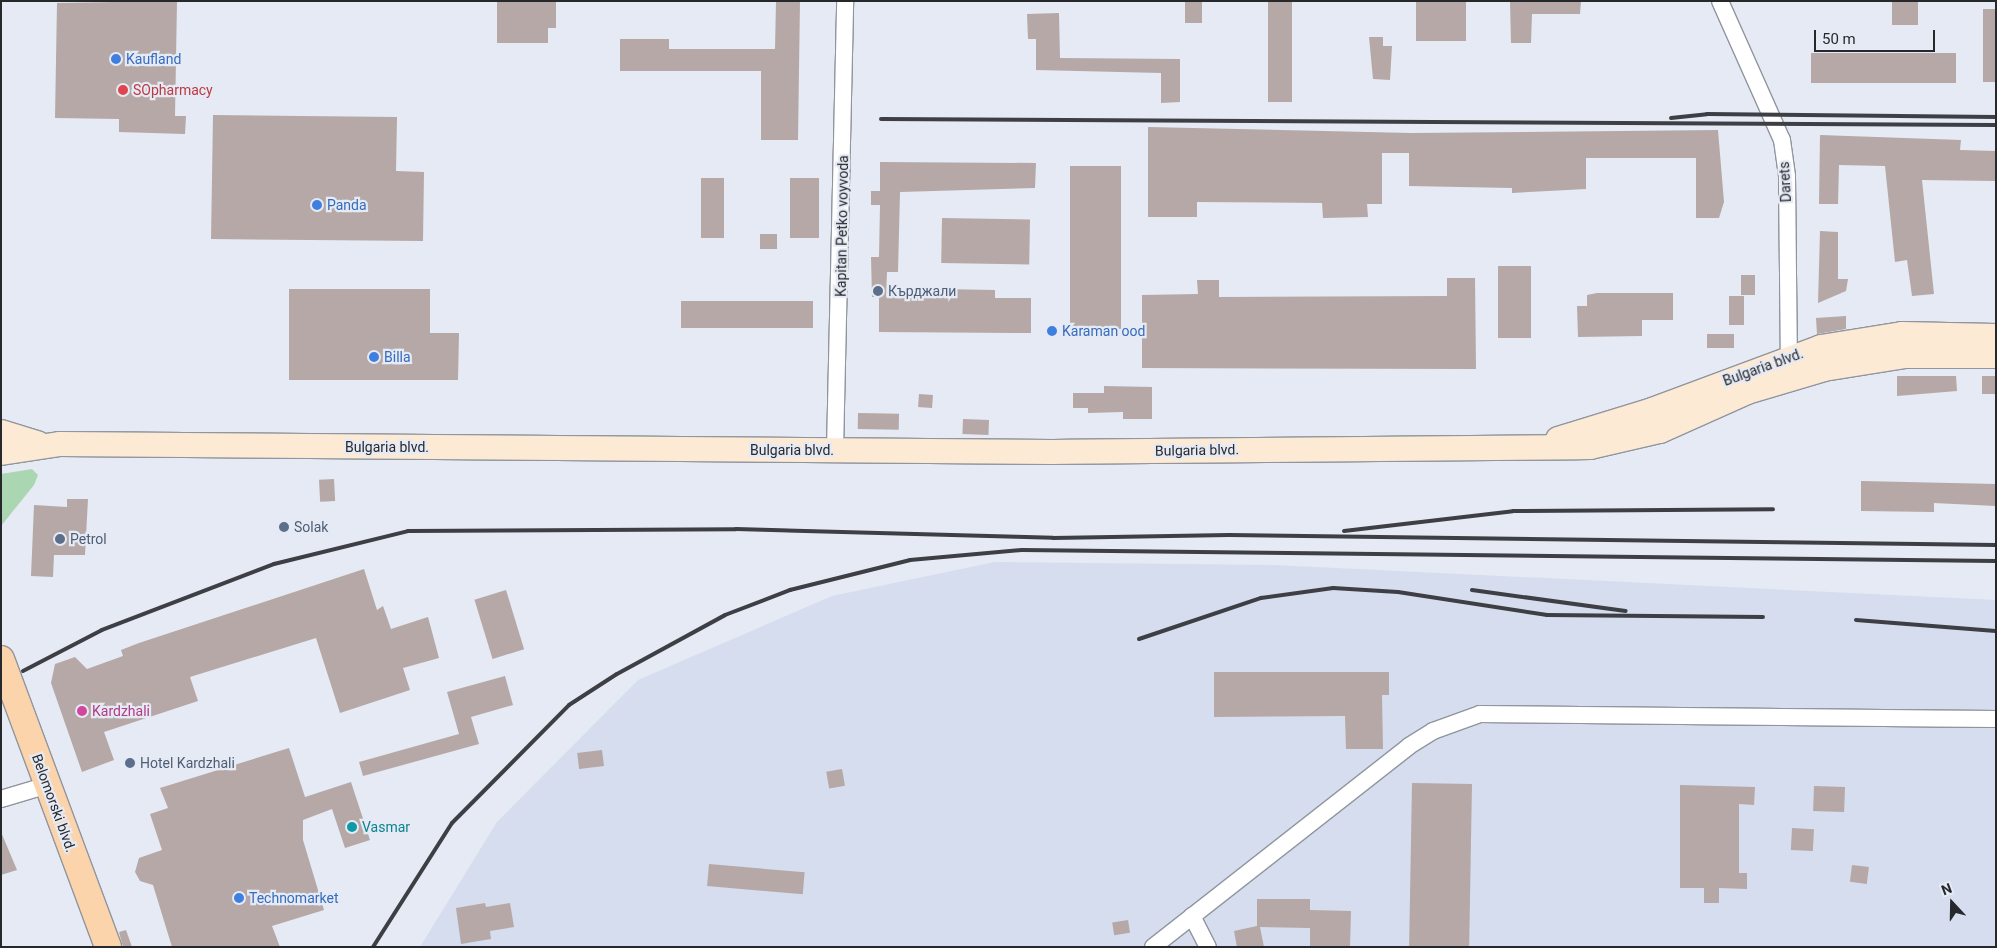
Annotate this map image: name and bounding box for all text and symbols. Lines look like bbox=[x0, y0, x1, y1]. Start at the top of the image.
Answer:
scale bar bbox=[1817, 20, 1938, 52]
text: 50 m bbox=[1822, 30, 1856, 48]
place label: Kaufland bbox=[126, 51, 181, 67]
marker: Kaufland bbox=[110, 53, 122, 65]
place label: SOpharmacy bbox=[133, 82, 213, 98]
marker: SOpharmacy bbox=[117, 84, 129, 96]
street label: Kapitan Petko voyvoda bbox=[832, 155, 852, 297]
street label: Darets bbox=[1776, 161, 1794, 203]
place label: Panda bbox=[327, 197, 367, 213]
marker: Panda bbox=[311, 199, 323, 211]
place label: Кърджали bbox=[888, 283, 956, 299]
marker: Кърджали bbox=[872, 285, 884, 297]
place label: Karaman ood bbox=[1062, 323, 1145, 339]
marker: Karaman ood bbox=[1046, 325, 1058, 337]
street label: Bulgaria blvd. bbox=[1721, 345, 1805, 389]
place label: Billa bbox=[384, 349, 411, 365]
marker: Billa bbox=[368, 351, 380, 363]
street label: Bulgaria blvd. bbox=[345, 439, 429, 455]
street label: Bulgaria blvd. bbox=[1155, 441, 1239, 459]
street label: Bulgaria blvd. bbox=[750, 442, 834, 458]
place label: Solak bbox=[294, 519, 328, 535]
marker: Solak bbox=[278, 521, 290, 533]
place label: Petrol bbox=[70, 531, 107, 547]
marker: Petrol bbox=[54, 533, 66, 545]
place label: Kardzhali bbox=[92, 703, 150, 719]
marker: Kardzhali bbox=[76, 705, 88, 717]
street label: Belomorski blvd. bbox=[28, 752, 80, 854]
place label: Hotel Kardzhali bbox=[140, 755, 235, 771]
marker: Hotel Kardzhali bbox=[124, 757, 136, 769]
place label: Vasmar bbox=[362, 819, 410, 835]
marker: Vasmar bbox=[346, 821, 358, 833]
north arrow bbox=[1927, 878, 1977, 928]
text: N bbox=[1939, 880, 1954, 898]
place label: Technomarket bbox=[249, 890, 338, 906]
marker: Technomarket bbox=[233, 892, 245, 904]

